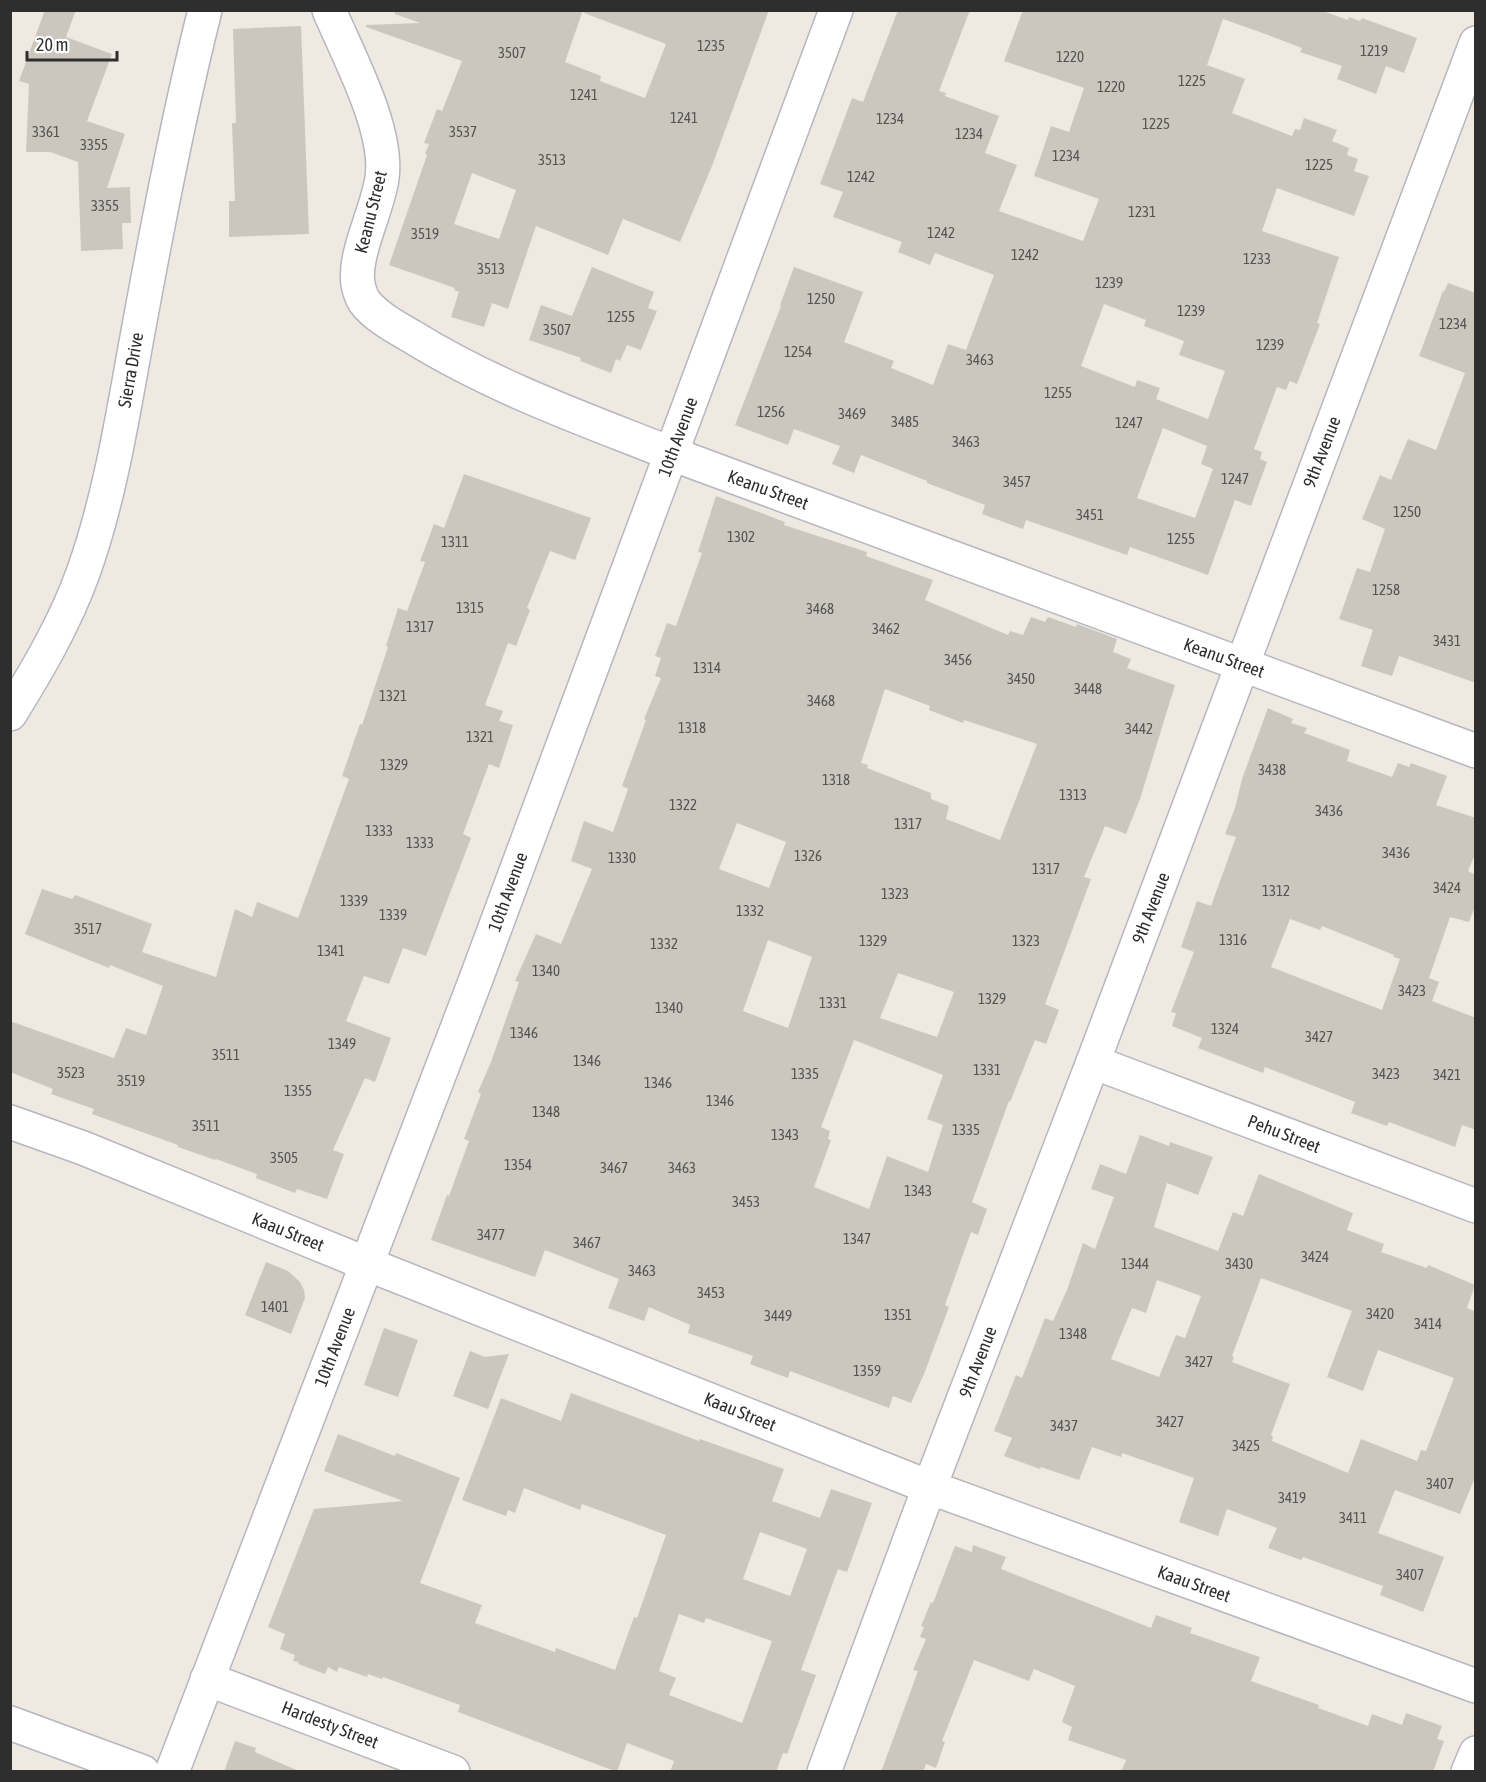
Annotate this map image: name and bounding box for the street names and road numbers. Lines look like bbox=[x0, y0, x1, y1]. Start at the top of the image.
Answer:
street label: Keanu Street bbox=[350, 168, 391, 255]
street label: Sierra Drive bbox=[114, 331, 147, 409]
street label: 10th Avenue bbox=[653, 394, 702, 479]
street label: 9th Avenue bbox=[1298, 413, 1345, 490]
street label: Keanu Street bbox=[725, 465, 811, 514]
street label: Keanu Street bbox=[1181, 633, 1267, 682]
street label: 10th Avenue bbox=[483, 849, 532, 934]
street label: 9th Avenue bbox=[1127, 869, 1174, 946]
street label: Pehu Street bbox=[1245, 1110, 1324, 1157]
street label: Kaau Street bbox=[249, 1208, 327, 1255]
street label: 10th Avenue bbox=[310, 1304, 359, 1389]
street label: 9th Avenue bbox=[954, 1323, 1001, 1400]
street label: Kaau Street bbox=[701, 1388, 779, 1435]
street label: Kaau Street bbox=[1155, 1561, 1233, 1606]
street label: Hardesty Street bbox=[279, 1696, 381, 1753]

